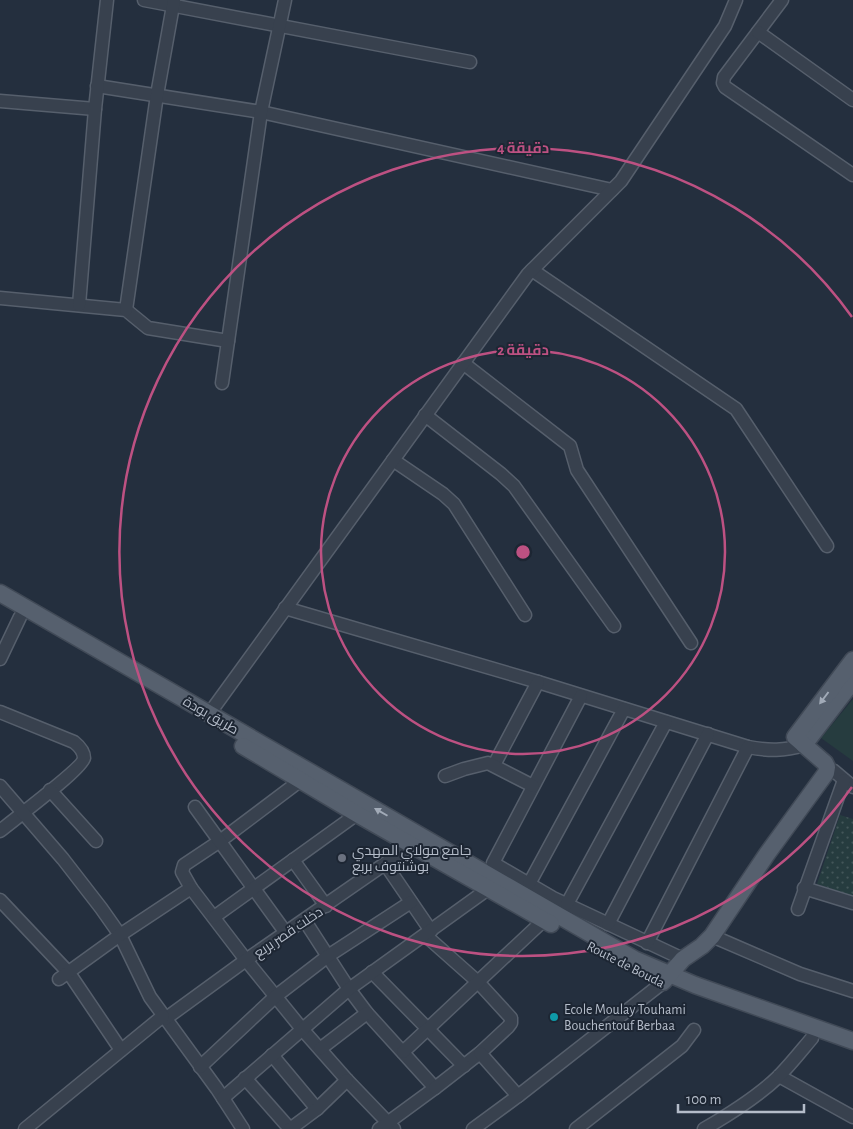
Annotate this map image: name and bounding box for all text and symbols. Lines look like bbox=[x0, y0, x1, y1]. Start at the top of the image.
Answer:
text: 4 دقيقة bbox=[497, 141, 549, 156]
text: 2 دقيقة bbox=[497, 343, 549, 358]
centre of rings bbox=[514, 543, 532, 561]
one-way arrow bbox=[819, 691, 829, 705]
street label: طريق بودة bbox=[180, 695, 240, 738]
one-way arrow bbox=[374, 808, 387, 817]
place label: جامع مولاي المهدي بوشنتوف بربع bbox=[352, 844, 471, 875]
marker: جامع مولاي المهدي بوشنتوف بربع bbox=[336, 852, 348, 864]
street label: دخلت قصر بربع bbox=[252, 905, 326, 962]
street label: Route de Bouda bbox=[584, 939, 667, 991]
place label: Ecole Moulay Touhami Bouchentouf Berbaa bbox=[564, 1003, 686, 1033]
marker: Ecole Moulay Touhami Bouchentouf Berbaa bbox=[548, 1011, 560, 1023]
scale bar bbox=[678, 1082, 804, 1114]
text: 100 m bbox=[686, 1092, 721, 1107]

